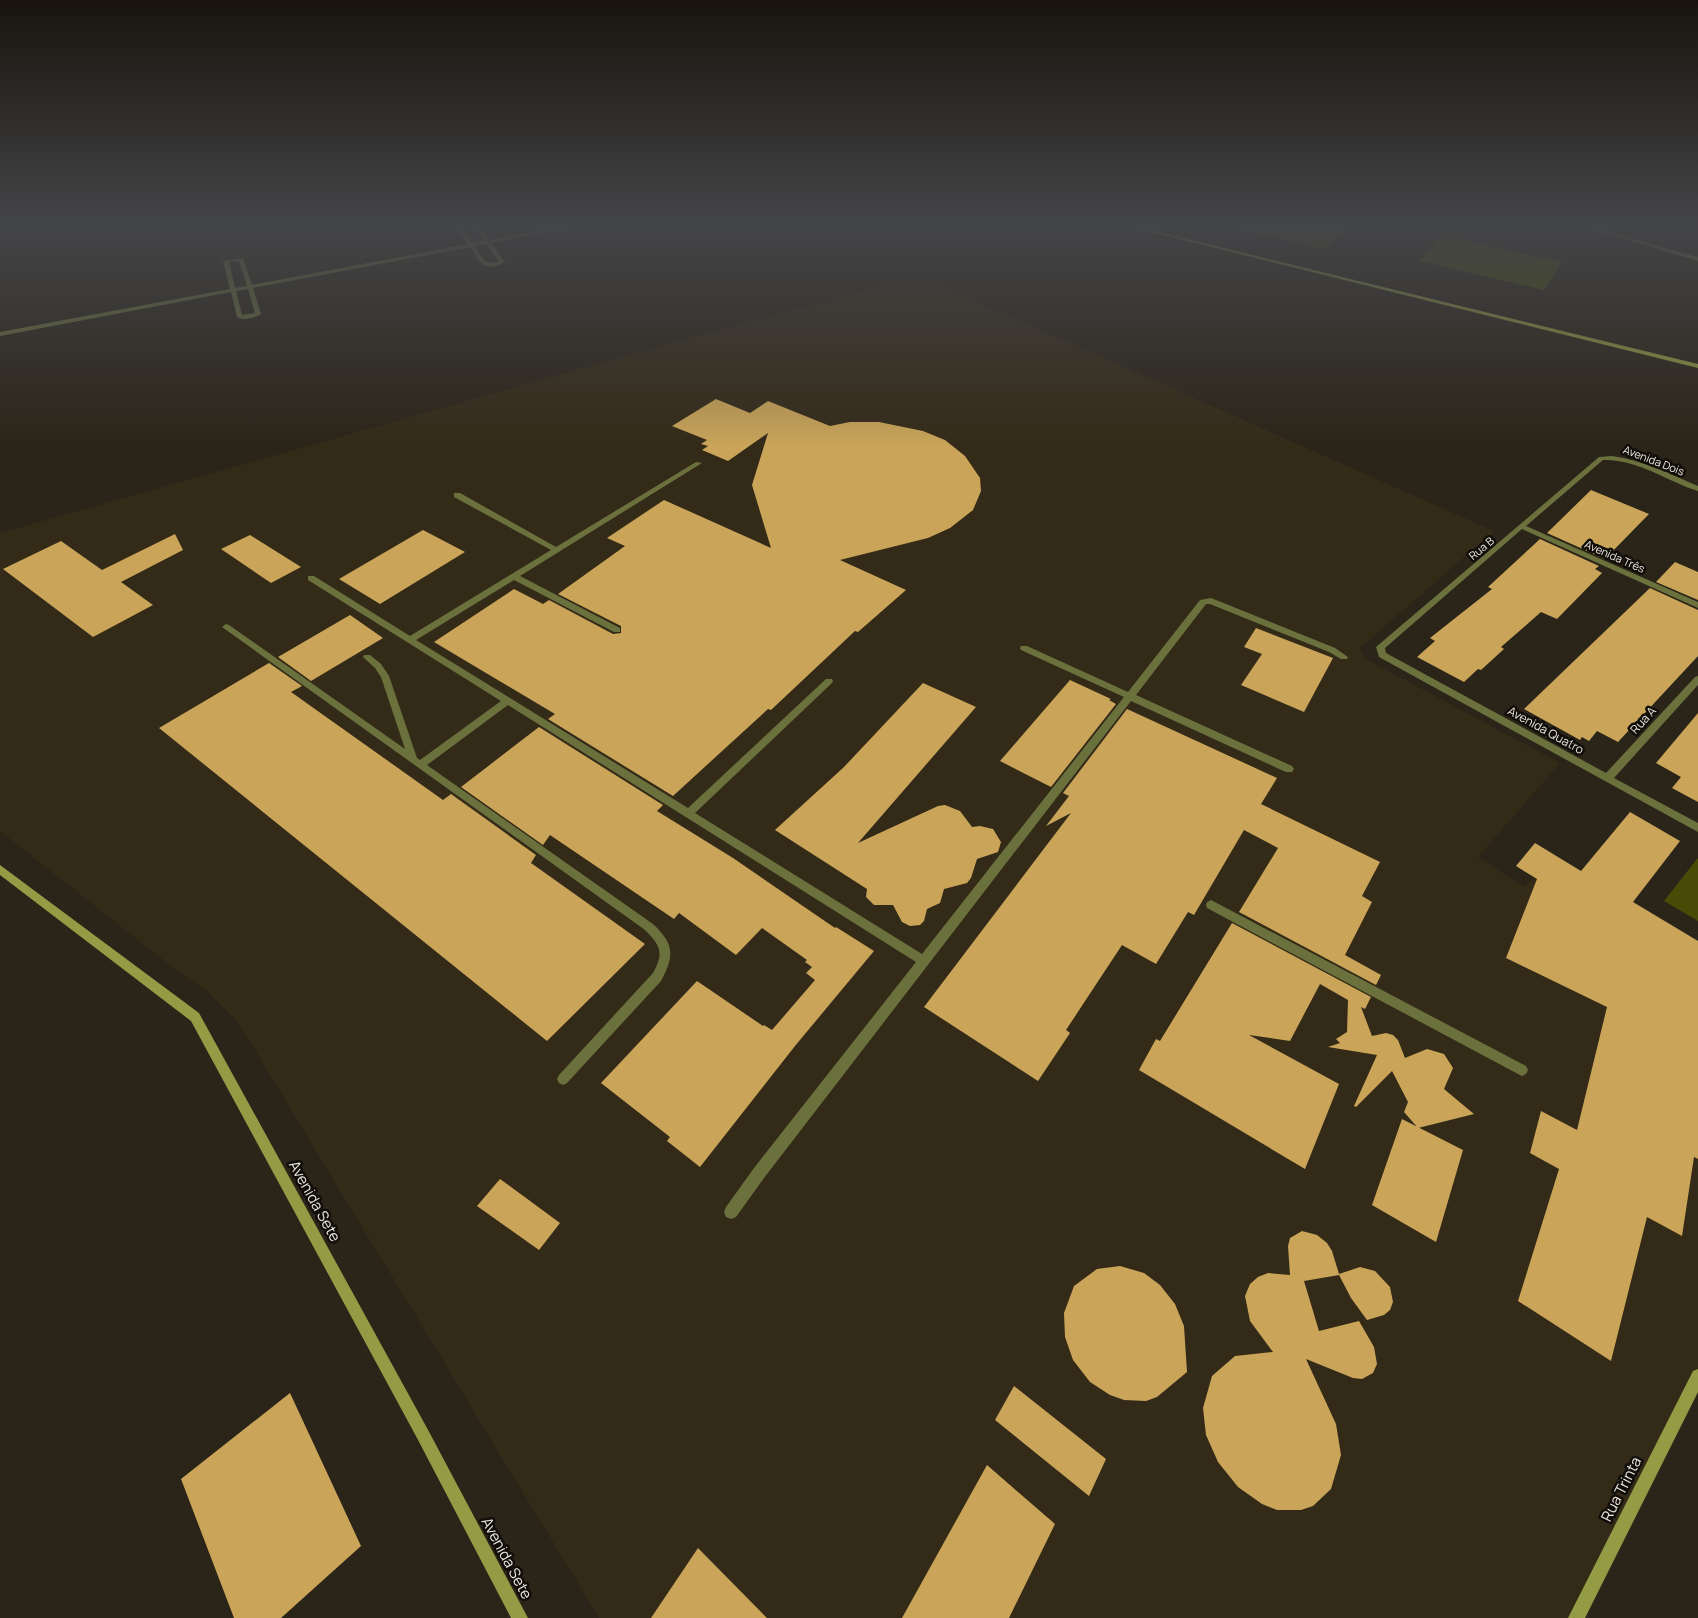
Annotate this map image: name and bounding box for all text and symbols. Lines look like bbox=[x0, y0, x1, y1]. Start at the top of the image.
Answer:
street label: Avenida Dois bbox=[1621, 441, 1687, 479]
street label: Rua B bbox=[1465, 533, 1497, 563]
street label: Avenida Três bbox=[1583, 536, 1648, 576]
street label: Avenida Quatro bbox=[1505, 702, 1587, 758]
street label: Rua A bbox=[1626, 702, 1660, 737]
street label: Avenida Sete bbox=[284, 1157, 346, 1246]
street label: Rua Trinta bbox=[1596, 1453, 1646, 1525]
street label: Avenida Sete bbox=[477, 1513, 537, 1603]

